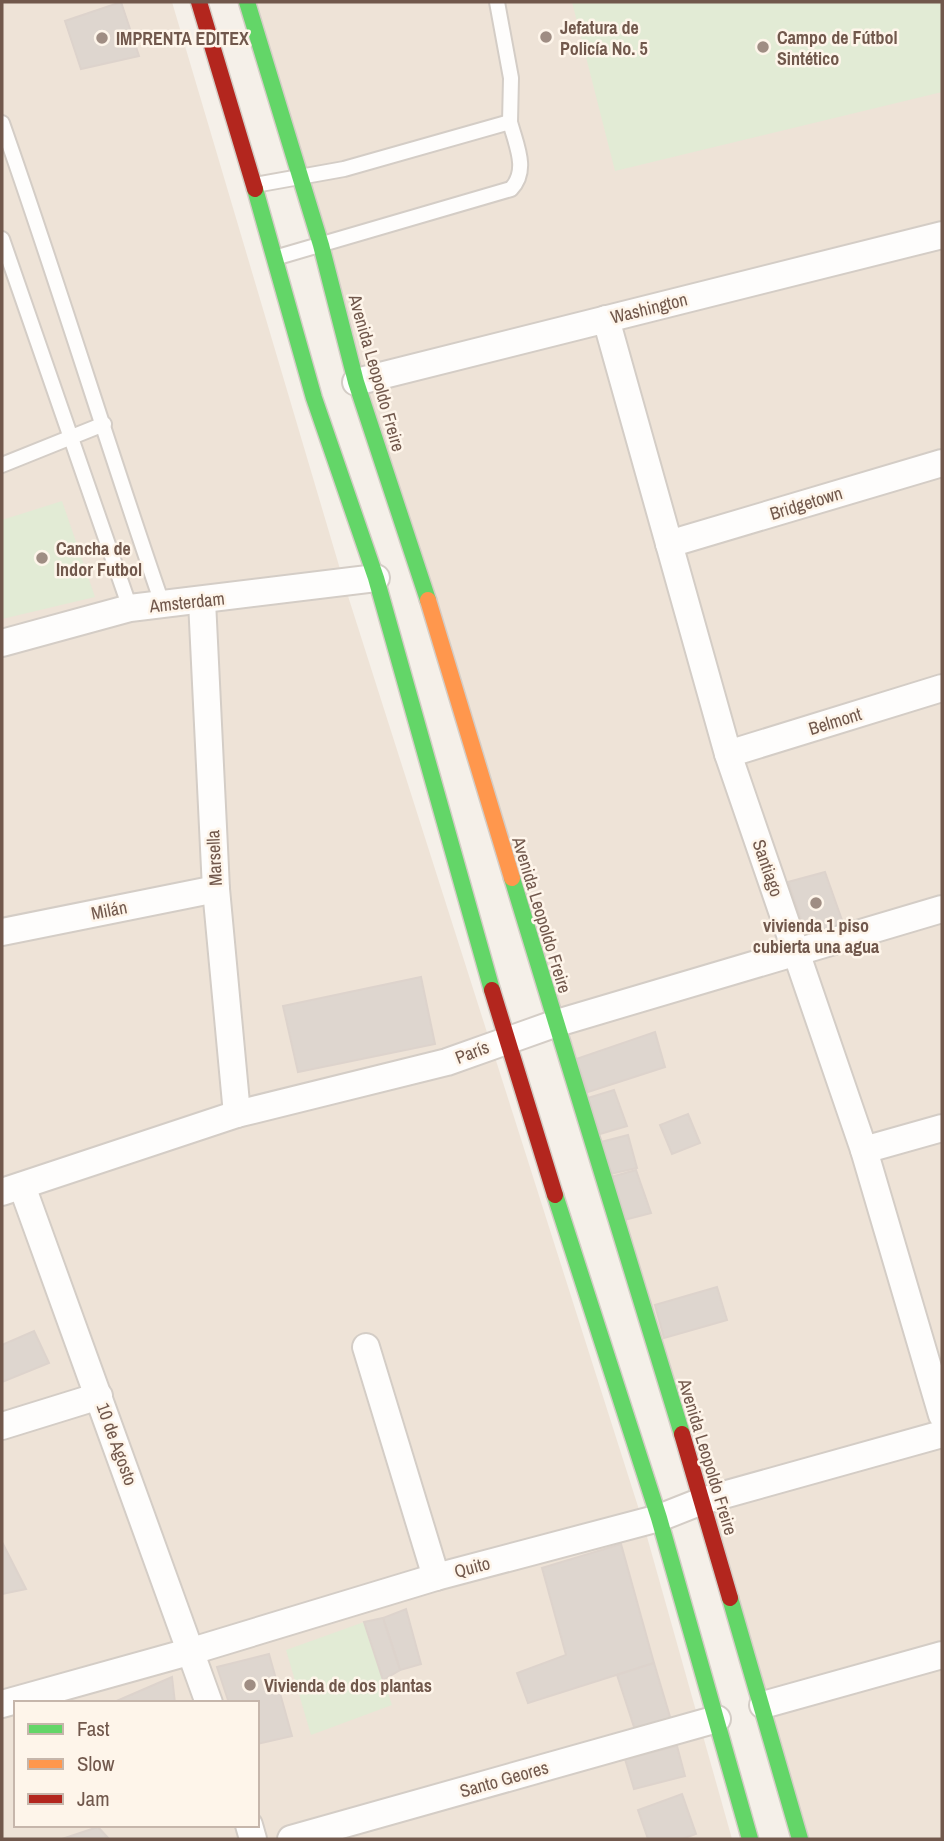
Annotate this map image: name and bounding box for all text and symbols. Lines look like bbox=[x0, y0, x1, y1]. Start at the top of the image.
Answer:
place label: Jefatura de Policía No. 5 bbox=[560, 15, 648, 61]
place label: Campo de Fútbol Sintético bbox=[777, 25, 898, 71]
place label: IMPRENTA EDITEX bbox=[116, 26, 249, 51]
marker: Jefatura de Policía No. 5 bbox=[538, 29, 554, 45]
marker: IMPRENTA EDITEX bbox=[94, 30, 110, 46]
marker: Campo de Fútbol Sintético bbox=[755, 39, 771, 55]
street label: Washington bbox=[608, 286, 690, 330]
street label: Avenida Leopoldo Freire bbox=[342, 291, 411, 454]
street label: Bridgetown bbox=[767, 480, 845, 526]
place label: Cancha de Indor Futbol bbox=[56, 536, 142, 582]
marker: Cancha de Indor Futbol bbox=[34, 550, 50, 566]
street label: Amsterdam bbox=[147, 586, 226, 618]
street label: Belmont bbox=[805, 701, 865, 741]
street label: Marsella bbox=[200, 830, 228, 886]
street label: Avenida Leopoldo Freire bbox=[506, 833, 578, 996]
street label: Santiago bbox=[747, 836, 789, 900]
street label: Milán bbox=[89, 894, 129, 926]
marker: vivienda 1 piso cubierta una agua bbox=[808, 895, 824, 911]
place label: vivienda 1 piso cubierta una agua bbox=[753, 913, 880, 959]
street label: París bbox=[451, 1034, 493, 1070]
street label: Avenida Leopoldo Freire bbox=[672, 1375, 744, 1538]
street label: 10 de Agosto bbox=[91, 1399, 143, 1489]
street label: Quito bbox=[451, 1550, 493, 1584]
place label: Vivienda de dos plantas bbox=[264, 1673, 432, 1698]
marker: Vivienda de dos plantas bbox=[242, 1677, 258, 1693]
legend bbox=[14, 1701, 259, 1827]
text: Fast bbox=[77, 1714, 110, 1743]
text: Slow bbox=[77, 1749, 115, 1778]
street label: Santo Geores bbox=[457, 1754, 551, 1804]
text: Jam bbox=[77, 1784, 110, 1813]

